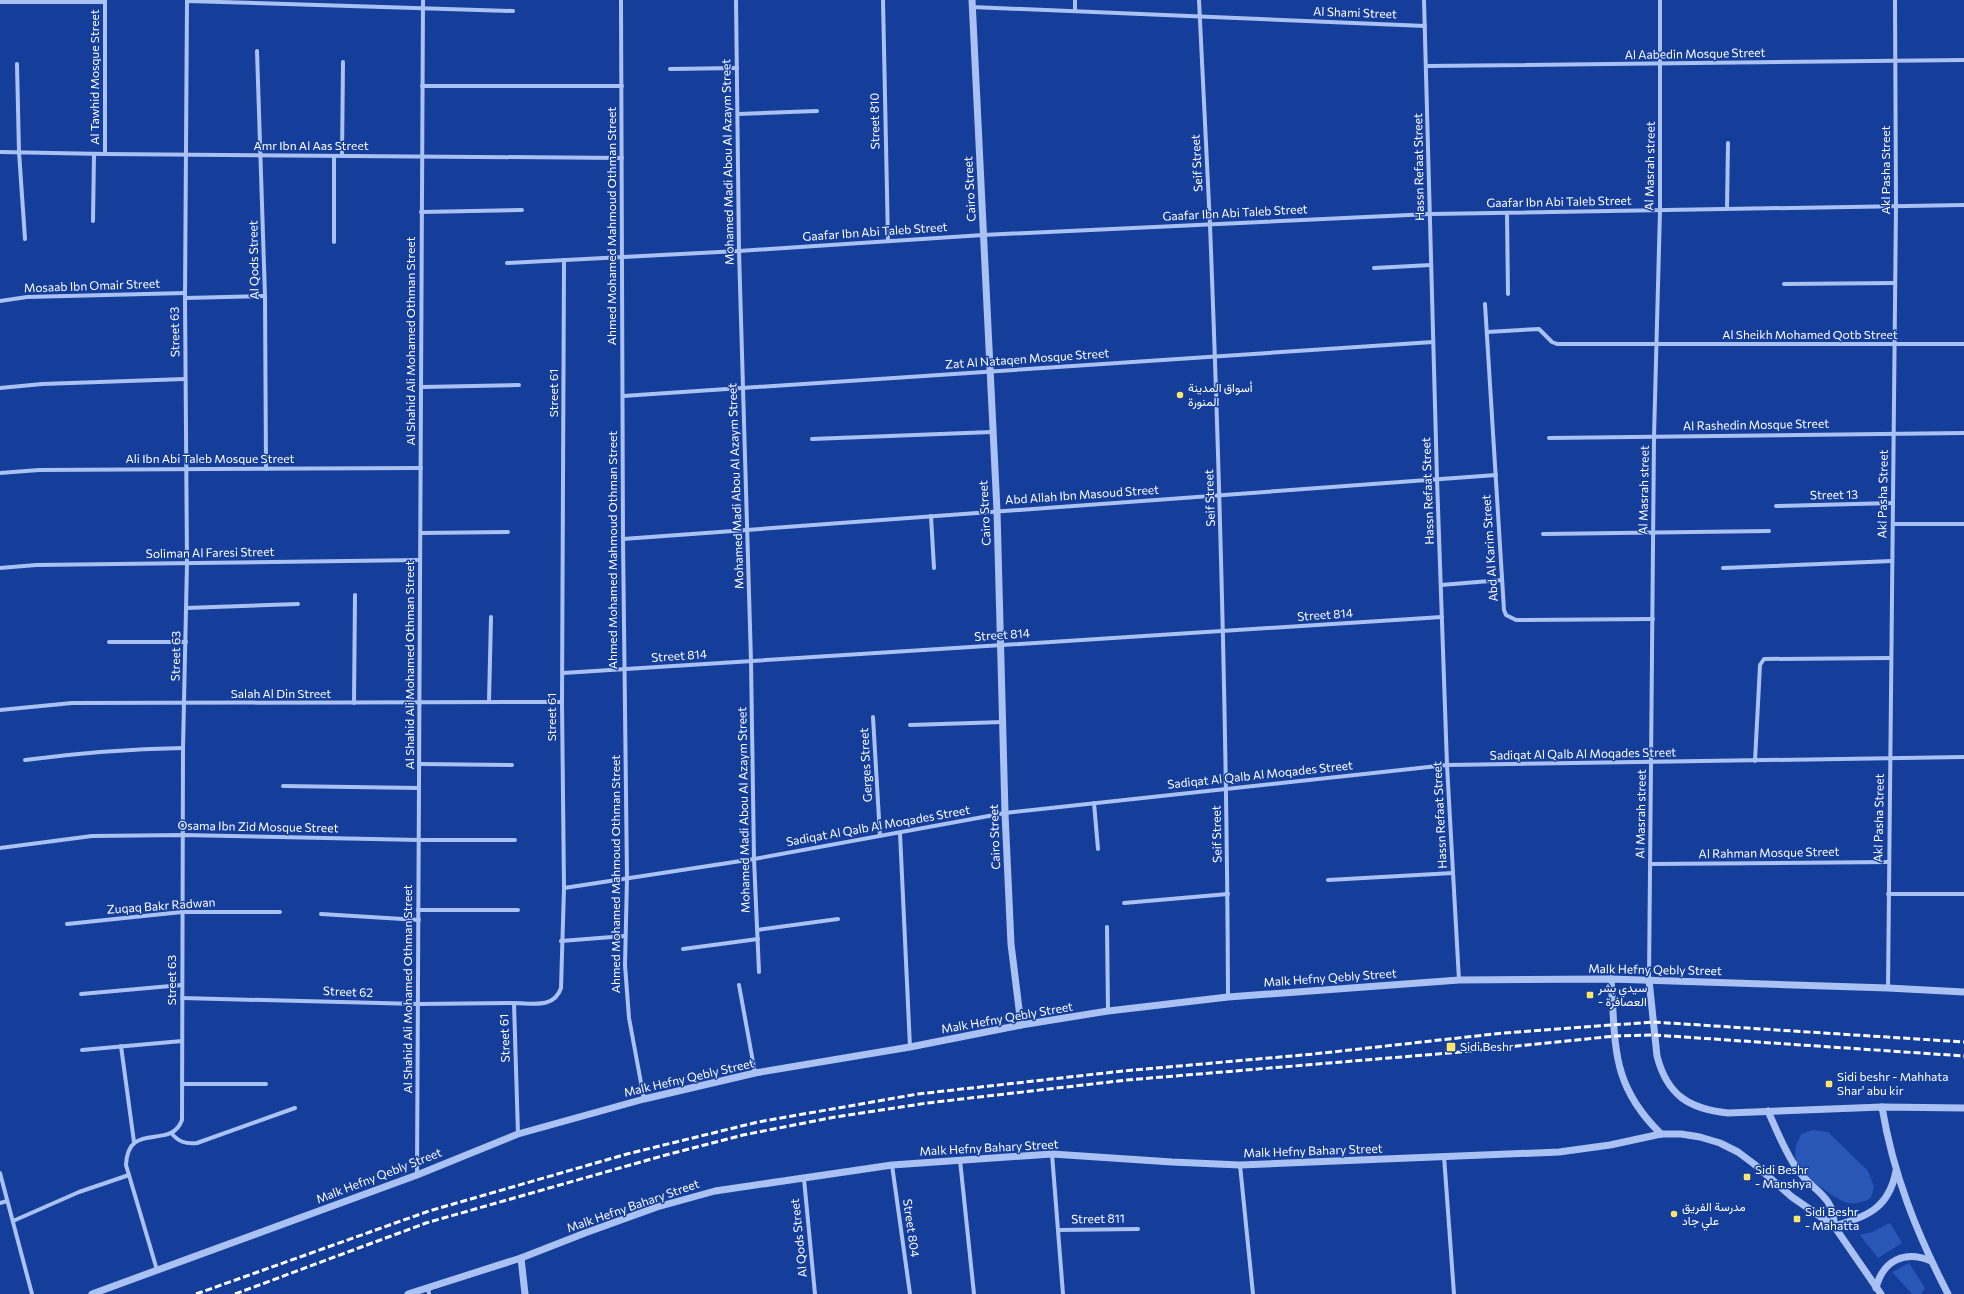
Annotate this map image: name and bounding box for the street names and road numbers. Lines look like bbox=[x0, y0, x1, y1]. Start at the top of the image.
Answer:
street label: Al Shami Street bbox=[1313, 4, 1397, 20]
street label: Al Tawhid Mosque Street bbox=[87, 9, 101, 145]
street label: Al Aabedin Mosque Street bbox=[1624, 45, 1766, 61]
street label: Mohamed Madi Abou Al Azaym Street bbox=[718, 59, 736, 265]
street label: Street 810 bbox=[867, 93, 881, 149]
street label: Ahmed Mohamed Mahmoud Othman Street bbox=[604, 107, 618, 345]
street label: Hassn Refaat Street bbox=[1410, 113, 1426, 221]
street label: Al Masrah street bbox=[1641, 121, 1657, 211]
street label: Akl Pasha Street bbox=[1878, 126, 1892, 214]
street label: Seif Street bbox=[1188, 134, 1204, 192]
street label: Amr Ibn Al Aas Street bbox=[253, 138, 369, 152]
street label: Cairo Street bbox=[960, 156, 978, 222]
street label: Gaafar Ibn Abi Taleb Street bbox=[1486, 193, 1632, 209]
street label: Gaafar Ibn Abi Taleb Street bbox=[1162, 201, 1308, 223]
street label: Gaafar Ibn Abi Taleb Street bbox=[802, 219, 948, 243]
street label: Al Qods Street bbox=[245, 220, 261, 300]
street label: Al Shahid Ali Mohamed Othman Street bbox=[403, 236, 417, 445]
street label: Mosaab Ibn Omair Street bbox=[24, 276, 160, 294]
street label: Street 63 bbox=[167, 307, 181, 357]
street label: Al Sheikh Mohamed Qotb Street bbox=[1722, 327, 1898, 341]
street label: Zat Al Nataqen Mosque Street bbox=[944, 345, 1110, 371]
street label: Street 61 bbox=[546, 369, 560, 417]
street label: Mohamed Madi Abou Al Azaym Street bbox=[724, 383, 746, 589]
street label: Al Rashedin Mosque Street bbox=[1683, 416, 1829, 432]
street label: Ahmed Mohamed Mahmoud Othman Street bbox=[605, 431, 619, 669]
street label: Hassn Refaat Street bbox=[1418, 437, 1436, 545]
street label: Al Masrah street bbox=[1635, 445, 1651, 535]
street label: Akl Pasha Street bbox=[1874, 449, 1890, 538]
street label: Ali Ibn Abi Taleb Mosque Street bbox=[125, 451, 295, 465]
street label: Seif Street bbox=[1201, 469, 1217, 527]
street label: Cairo Street bbox=[975, 480, 993, 546]
street label: Abd Allah Ibn Masoud Street bbox=[1005, 482, 1159, 506]
street label: Street 13 bbox=[1810, 487, 1858, 501]
street label: Abd Al Karim Street bbox=[1478, 494, 1500, 602]
street label: Soliman Al Faresi Street bbox=[146, 544, 274, 560]
street label: Al Shahid Ali Mohamed Othman Street bbox=[402, 560, 416, 769]
street label: Street 814 bbox=[1297, 605, 1353, 623]
street label: Street 814 bbox=[974, 625, 1030, 643]
street label: Street 63 bbox=[168, 631, 182, 681]
street label: Street 814 bbox=[651, 646, 707, 664]
street label: Salah Al Din Street bbox=[231, 686, 331, 700]
street label: Street 61 bbox=[544, 693, 558, 741]
street label: Mohamed Madi Abou Al Azaym Street bbox=[734, 707, 752, 913]
street label: Gerges Street bbox=[856, 728, 874, 803]
street label: Sadiqat Al Qalb Al Moqades Street bbox=[1490, 744, 1676, 762]
street label: Ahmed Mohamed Mahmoud Othman Street bbox=[608, 755, 622, 993]
street label: Sadiqat Al Qalb Al Moqades Street bbox=[1166, 757, 1353, 791]
street label: Hassn Refaat Street bbox=[1429, 761, 1449, 869]
street label: Al Masrah street bbox=[1632, 769, 1648, 859]
street label: Akl Pasha Street bbox=[1870, 773, 1886, 862]
street label: Sadiqat Al Qalb Al Moqades Street bbox=[785, 802, 971, 848]
street label: Cairo Street bbox=[986, 804, 1002, 870]
street label: Seif Street bbox=[1208, 805, 1224, 863]
street label: Osama Ibn Zid Mosque Street bbox=[178, 818, 339, 834]
street label: Al Rahman Mosque Street bbox=[1698, 844, 1840, 860]
street label: Al Shahid Ali Mohamed Othman Street bbox=[400, 884, 414, 1093]
street label: Zuqaq Bakr Radwan bbox=[106, 894, 216, 916]
street label: Street 63 bbox=[164, 955, 178, 1005]
street label: Malk Hefny Qebly Street bbox=[1588, 961, 1722, 977]
street label: Malk Hefny Qebly Street bbox=[1263, 965, 1397, 989]
street label: Street 62 bbox=[323, 983, 374, 999]
street label: Malk Hefny Qebly Street bbox=[940, 999, 1074, 1035]
street label: Street 61 bbox=[496, 1013, 512, 1063]
street label: Malk Hefny Qebly Street bbox=[622, 1055, 755, 1099]
street label: Malk Hefny Bahary Street bbox=[919, 1136, 1059, 1158]
street label: Malk Hefny Bahary Street bbox=[1243, 1141, 1383, 1159]
street label: Malk Hefny Qebly Street bbox=[314, 1145, 444, 1206]
street label: Malk Hefny Bahary Street bbox=[565, 1176, 701, 1234]
street label: Al Qods Street bbox=[787, 1198, 809, 1278]
street label: Street 804 bbox=[901, 1198, 923, 1258]
street label: Street 811 bbox=[1071, 1211, 1125, 1225]

